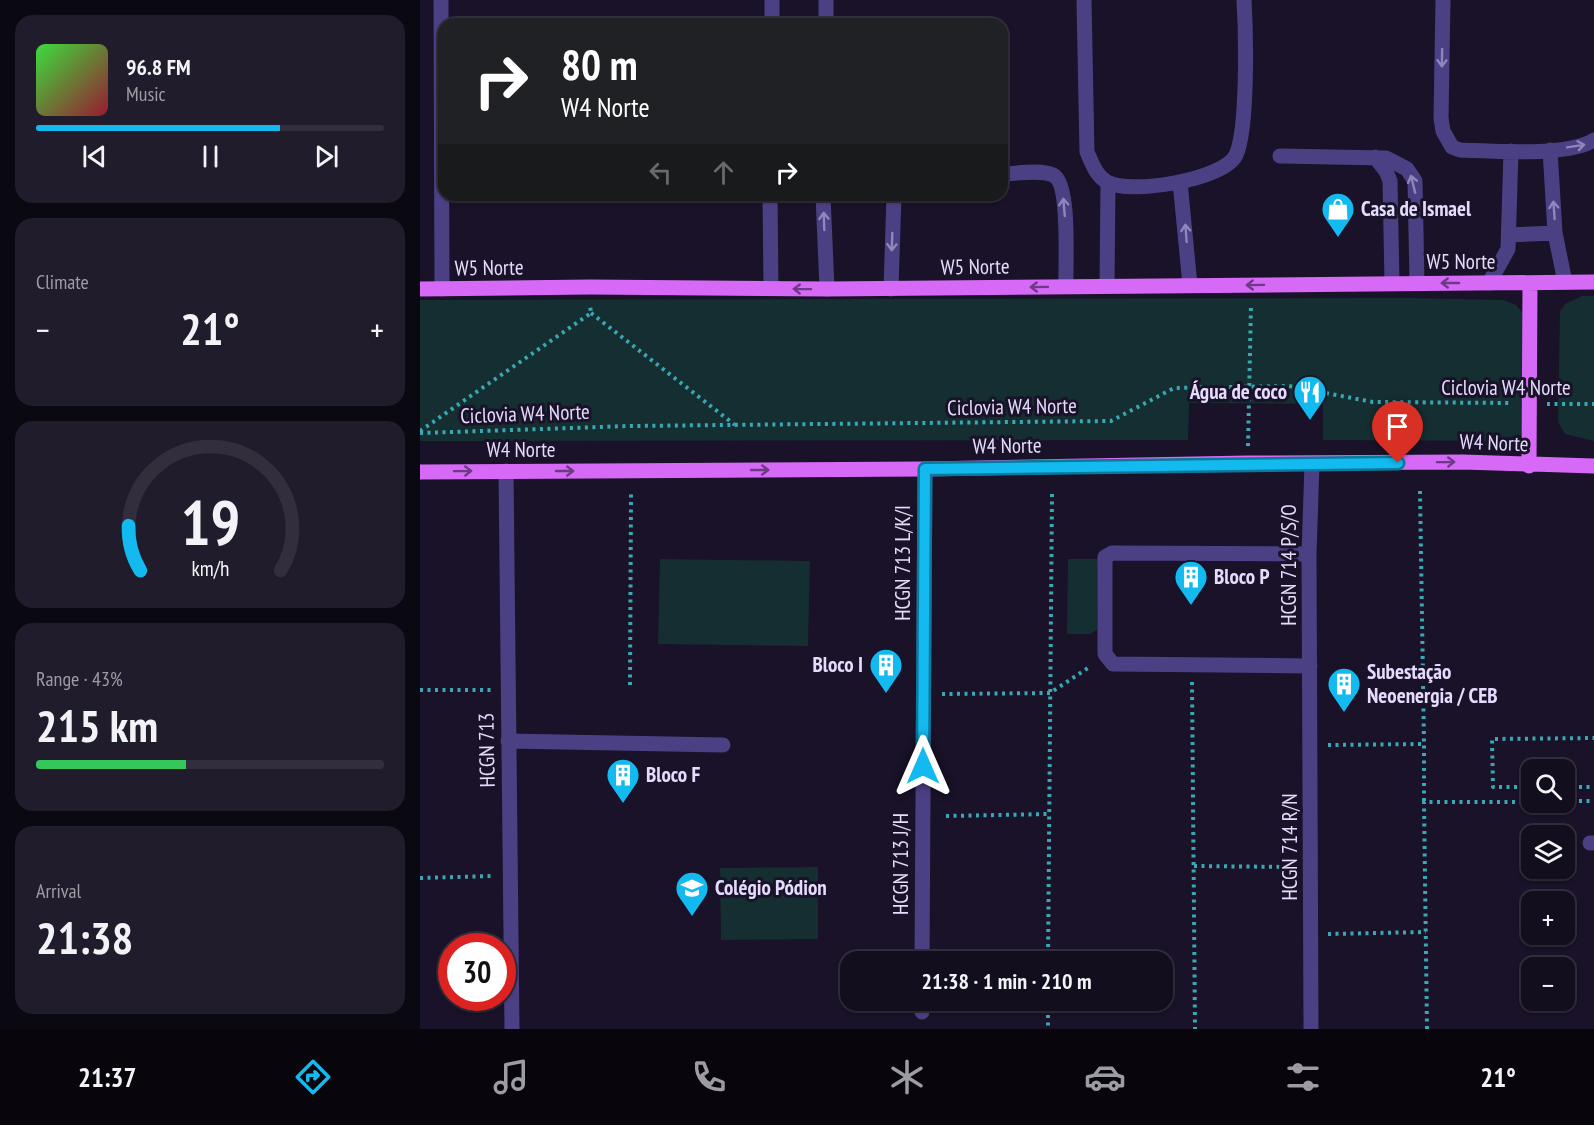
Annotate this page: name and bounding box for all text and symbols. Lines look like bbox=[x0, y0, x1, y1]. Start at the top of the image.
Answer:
text: 80 m bbox=[561, 37, 638, 92]
icon: right bbox=[462, 42, 540, 120]
one-way arrow bbox=[1437, 48, 1448, 68]
text: 96.8 FM bbox=[126, 53, 191, 81]
text: Music bbox=[126, 81, 166, 107]
text: W4 Norte bbox=[561, 90, 650, 124]
icon: previous bbox=[78, 140, 111, 173]
icon: pause bbox=[194, 140, 227, 173]
icon: next bbox=[310, 140, 343, 173]
one-way arrow bbox=[1566, 140, 1585, 151]
icon: left bbox=[644, 156, 677, 189]
icon: ahead bbox=[707, 156, 740, 189]
icon: right bbox=[770, 156, 803, 189]
one-way arrow bbox=[1407, 174, 1418, 193]
shop icon: Casa de Ismael bbox=[1320, 191, 1356, 238]
place label: Casa de Ismael bbox=[1361, 195, 1472, 222]
one-way arrow bbox=[1058, 198, 1069, 217]
one-way arrow bbox=[1548, 201, 1559, 221]
one-way arrow bbox=[818, 212, 830, 232]
one-way arrow bbox=[1180, 224, 1191, 244]
one-way arrow bbox=[887, 231, 898, 251]
street label: W5 Norte bbox=[1427, 248, 1495, 275]
street label: W5 Norte bbox=[940, 252, 1010, 281]
street label: W5 Norte bbox=[454, 253, 524, 282]
text: Climate bbox=[36, 269, 89, 295]
one-way arrow bbox=[1441, 277, 1461, 289]
one-way arrow bbox=[1246, 279, 1266, 291]
one-way arrow bbox=[1030, 281, 1050, 293]
one-way arrow bbox=[793, 283, 813, 295]
text: 21° bbox=[180, 299, 240, 357]
text: − bbox=[36, 308, 50, 351]
text: + bbox=[370, 308, 384, 351]
restaurant icon: Água de coco bbox=[1292, 374, 1328, 421]
street label: Ciclovia W4 Norte bbox=[1441, 374, 1571, 401]
place label: Água de coco bbox=[1189, 378, 1287, 405]
street label: Ciclovia W4 Norte bbox=[947, 392, 1077, 421]
street label: Ciclovia W4 Norte bbox=[460, 398, 590, 429]
pin bbox=[1372, 401, 1423, 463]
icon: arrive bbox=[1381, 410, 1414, 443]
street label: W4 Norte bbox=[1459, 428, 1529, 457]
street label: W4 Norte bbox=[972, 431, 1042, 460]
street label: W4 Norte bbox=[487, 436, 555, 463]
one-way arrow bbox=[1435, 457, 1455, 468]
one-way arrow bbox=[749, 464, 769, 476]
one-way arrow bbox=[453, 465, 473, 477]
one-way arrow bbox=[554, 465, 574, 477]
text: 19 bbox=[180, 482, 240, 563]
street label: HCGN 714 P/S/O bbox=[1275, 504, 1302, 626]
street label: HCGN 713 L/K/I bbox=[889, 505, 916, 621]
text: km/h bbox=[191, 555, 229, 583]
building icon: Bloco P bbox=[1173, 559, 1209, 606]
place label: Bloco P bbox=[1214, 563, 1269, 590]
building icon: Bloco I bbox=[868, 647, 904, 694]
place label: Bloco I bbox=[813, 651, 863, 678]
place label: Subestação Neoenergia / CEB bbox=[1367, 658, 1498, 709]
text: Range · 43% bbox=[36, 666, 123, 692]
building icon: Subestação Neoenergia / CEB bbox=[1326, 666, 1362, 713]
text: 215 km bbox=[36, 696, 158, 754]
street label: HCGN 713 bbox=[472, 712, 501, 788]
position arrow bbox=[891, 734, 955, 798]
building icon: Bloco F bbox=[605, 757, 641, 804]
map controls bbox=[1521, 759, 1575, 1011]
button: search bbox=[1521, 759, 1575, 813]
place label: Bloco F bbox=[646, 761, 700, 788]
street label: HCGN 714 R/N bbox=[1276, 794, 1303, 900]
street label: HCGN 713 J/H bbox=[887, 813, 914, 915]
button: layers bbox=[1521, 825, 1575, 879]
school or university icon: Colégio Pódion bbox=[674, 870, 710, 917]
place label: Colégio Pódion bbox=[715, 874, 827, 901]
text: Arrival bbox=[36, 878, 81, 904]
button: + bbox=[1521, 891, 1575, 945]
text: 21:38 bbox=[36, 908, 133, 966]
speed limit sign: 30 bbox=[438, 933, 516, 1011]
button: − bbox=[1521, 957, 1575, 1011]
text: 21:38 · 1 min · 210 m bbox=[921, 967, 1092, 995]
icon: directions bbox=[292, 1056, 334, 1098]
icon: music bbox=[490, 1056, 532, 1098]
icon: phone bbox=[688, 1056, 730, 1098]
icon: climate bbox=[886, 1056, 928, 1098]
icon: car bbox=[1084, 1056, 1126, 1098]
icon: filters bbox=[1282, 1056, 1324, 1098]
text: 21:37 bbox=[78, 1060, 136, 1094]
text: 21° bbox=[1480, 1060, 1516, 1094]

